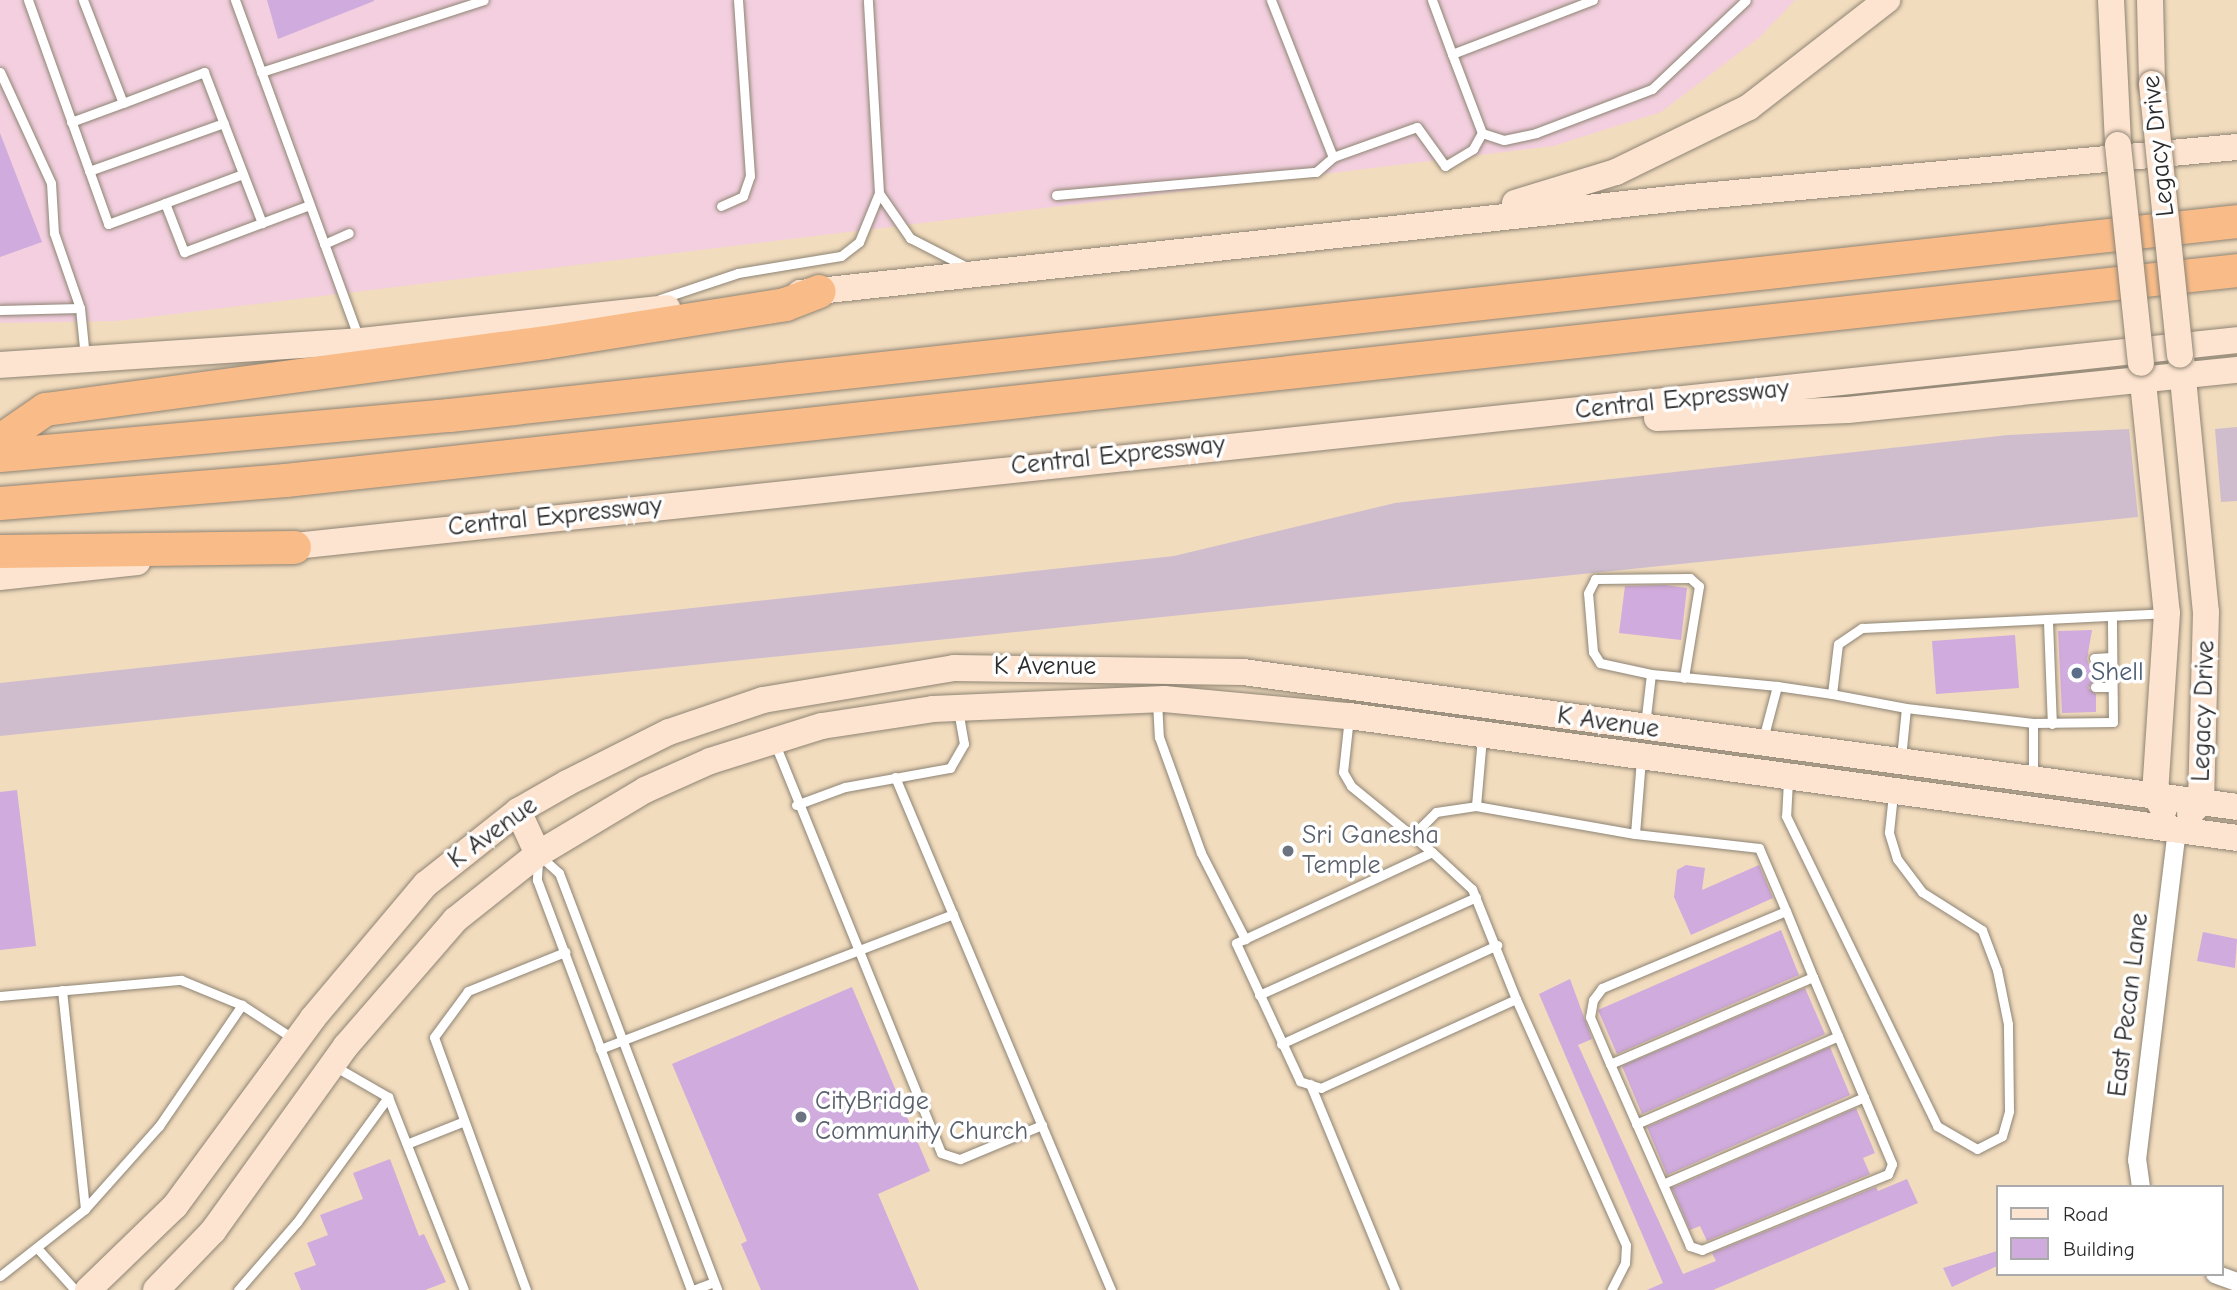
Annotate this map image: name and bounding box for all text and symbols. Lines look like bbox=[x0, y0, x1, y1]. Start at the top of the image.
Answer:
street label: Legacy Drive bbox=[2136, 74, 2182, 218]
street label: Central Expressway bbox=[1574, 373, 1790, 427]
street label: Central Expressway bbox=[1010, 429, 1226, 483]
street label: Central Expressway bbox=[447, 490, 663, 544]
street label: Legacy Drive bbox=[2186, 640, 2222, 782]
street label: K Avenue bbox=[994, 651, 1096, 683]
place label: Shell bbox=[2091, 657, 2144, 689]
marker: Shell bbox=[2069, 665, 2085, 681]
street label: K Avenue bbox=[1555, 700, 1661, 746]
street label: K Avenue bbox=[442, 790, 544, 876]
place label: Sri Ganesha Temple bbox=[1302, 820, 1439, 882]
marker: Sri Ganesha Temple bbox=[1280, 843, 1296, 859]
street label: East Pecan Lane bbox=[2102, 911, 2156, 1099]
place label: CityBridge Community Church bbox=[815, 1086, 1028, 1148]
marker: CityBridge Community Church bbox=[793, 1109, 809, 1125]
legend bbox=[1996, 1185, 2223, 1276]
text: Road bbox=[2063, 1202, 2108, 1226]
text: Building bbox=[2063, 1237, 2135, 1261]

